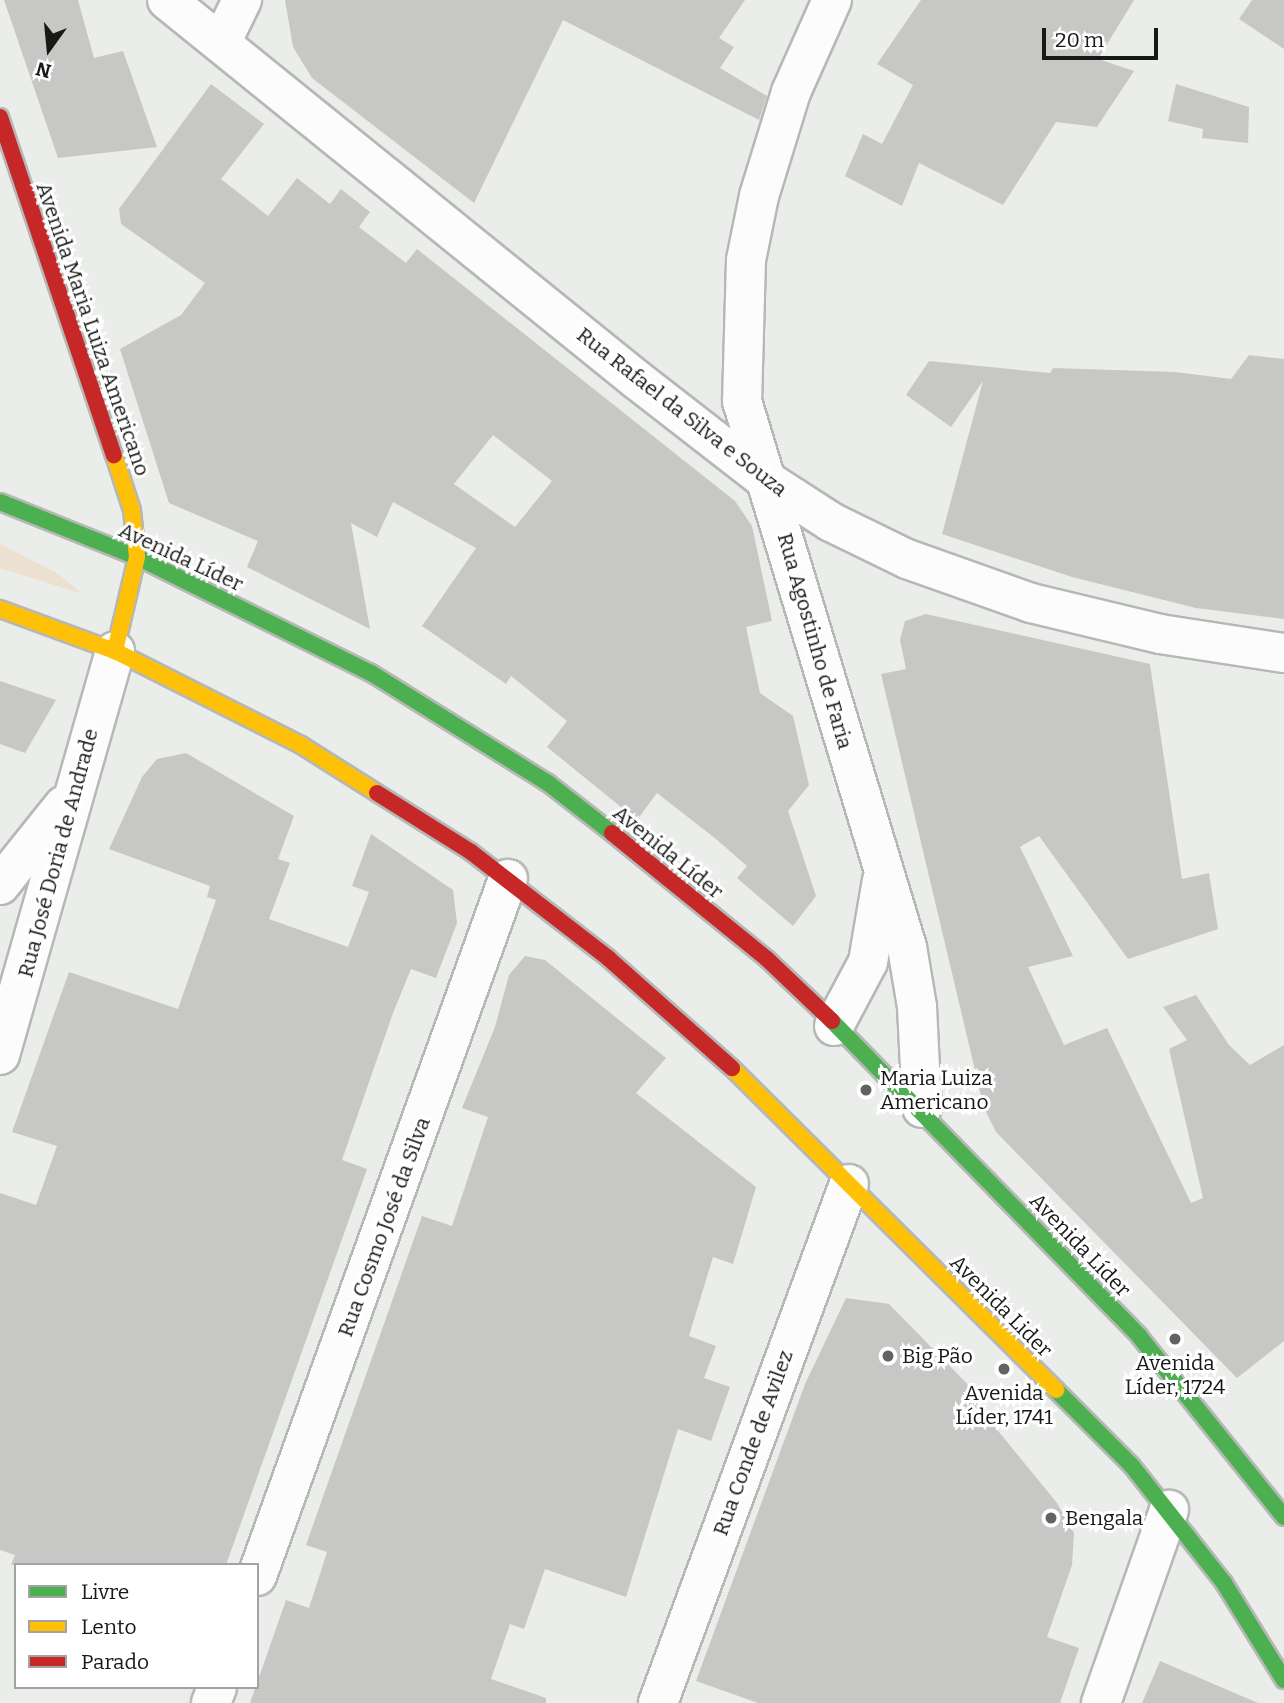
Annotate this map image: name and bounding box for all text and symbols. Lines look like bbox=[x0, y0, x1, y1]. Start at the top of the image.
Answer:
north arrow bbox=[14, 14, 84, 84]
scale bar bbox=[1046, 14, 1162, 58]
text: 20 m bbox=[1055, 27, 1104, 53]
text: N bbox=[33, 57, 54, 83]
street label: Avenida Maria Luiza Americano bbox=[31, 179, 155, 479]
street label: Rua Rafael da Silva e Souza bbox=[572, 322, 792, 502]
street label: Avenida Líder bbox=[115, 517, 247, 597]
street label: Rua Agostinho de Faria bbox=[772, 530, 858, 752]
street label: Rua José Doria de Andrade bbox=[13, 726, 103, 980]
street label: Avenida Líder bbox=[608, 800, 728, 904]
place label: Maria Luiza Americano bbox=[880, 1065, 993, 1115]
marker: Maria Luiza Americano bbox=[858, 1082, 874, 1098]
street label: Rua Cosmo José da Silva bbox=[333, 1114, 435, 1340]
street label: Avenida Líder bbox=[1024, 1188, 1136, 1302]
street label: Avenida Lider bbox=[945, 1250, 1057, 1362]
marker: Avenida Líder, 1724 bbox=[1167, 1331, 1183, 1347]
place label: Big Pão bbox=[902, 1343, 973, 1369]
street label: Rua Conde de Avilez bbox=[708, 1347, 798, 1539]
marker: Big Pão bbox=[880, 1348, 896, 1364]
place label: Avenida Líder, 1724 bbox=[1125, 1350, 1225, 1400]
marker: Avenida Líder, 1741 bbox=[996, 1361, 1012, 1377]
place label: Avenida Líder, 1741 bbox=[955, 1380, 1053, 1430]
place label: Bengala bbox=[1065, 1505, 1143, 1531]
marker: Bengala bbox=[1043, 1510, 1059, 1526]
legend bbox=[14, 1563, 259, 1689]
text: Livre bbox=[81, 1579, 129, 1605]
text: Lento bbox=[81, 1614, 137, 1640]
text: Parado bbox=[81, 1649, 149, 1675]

